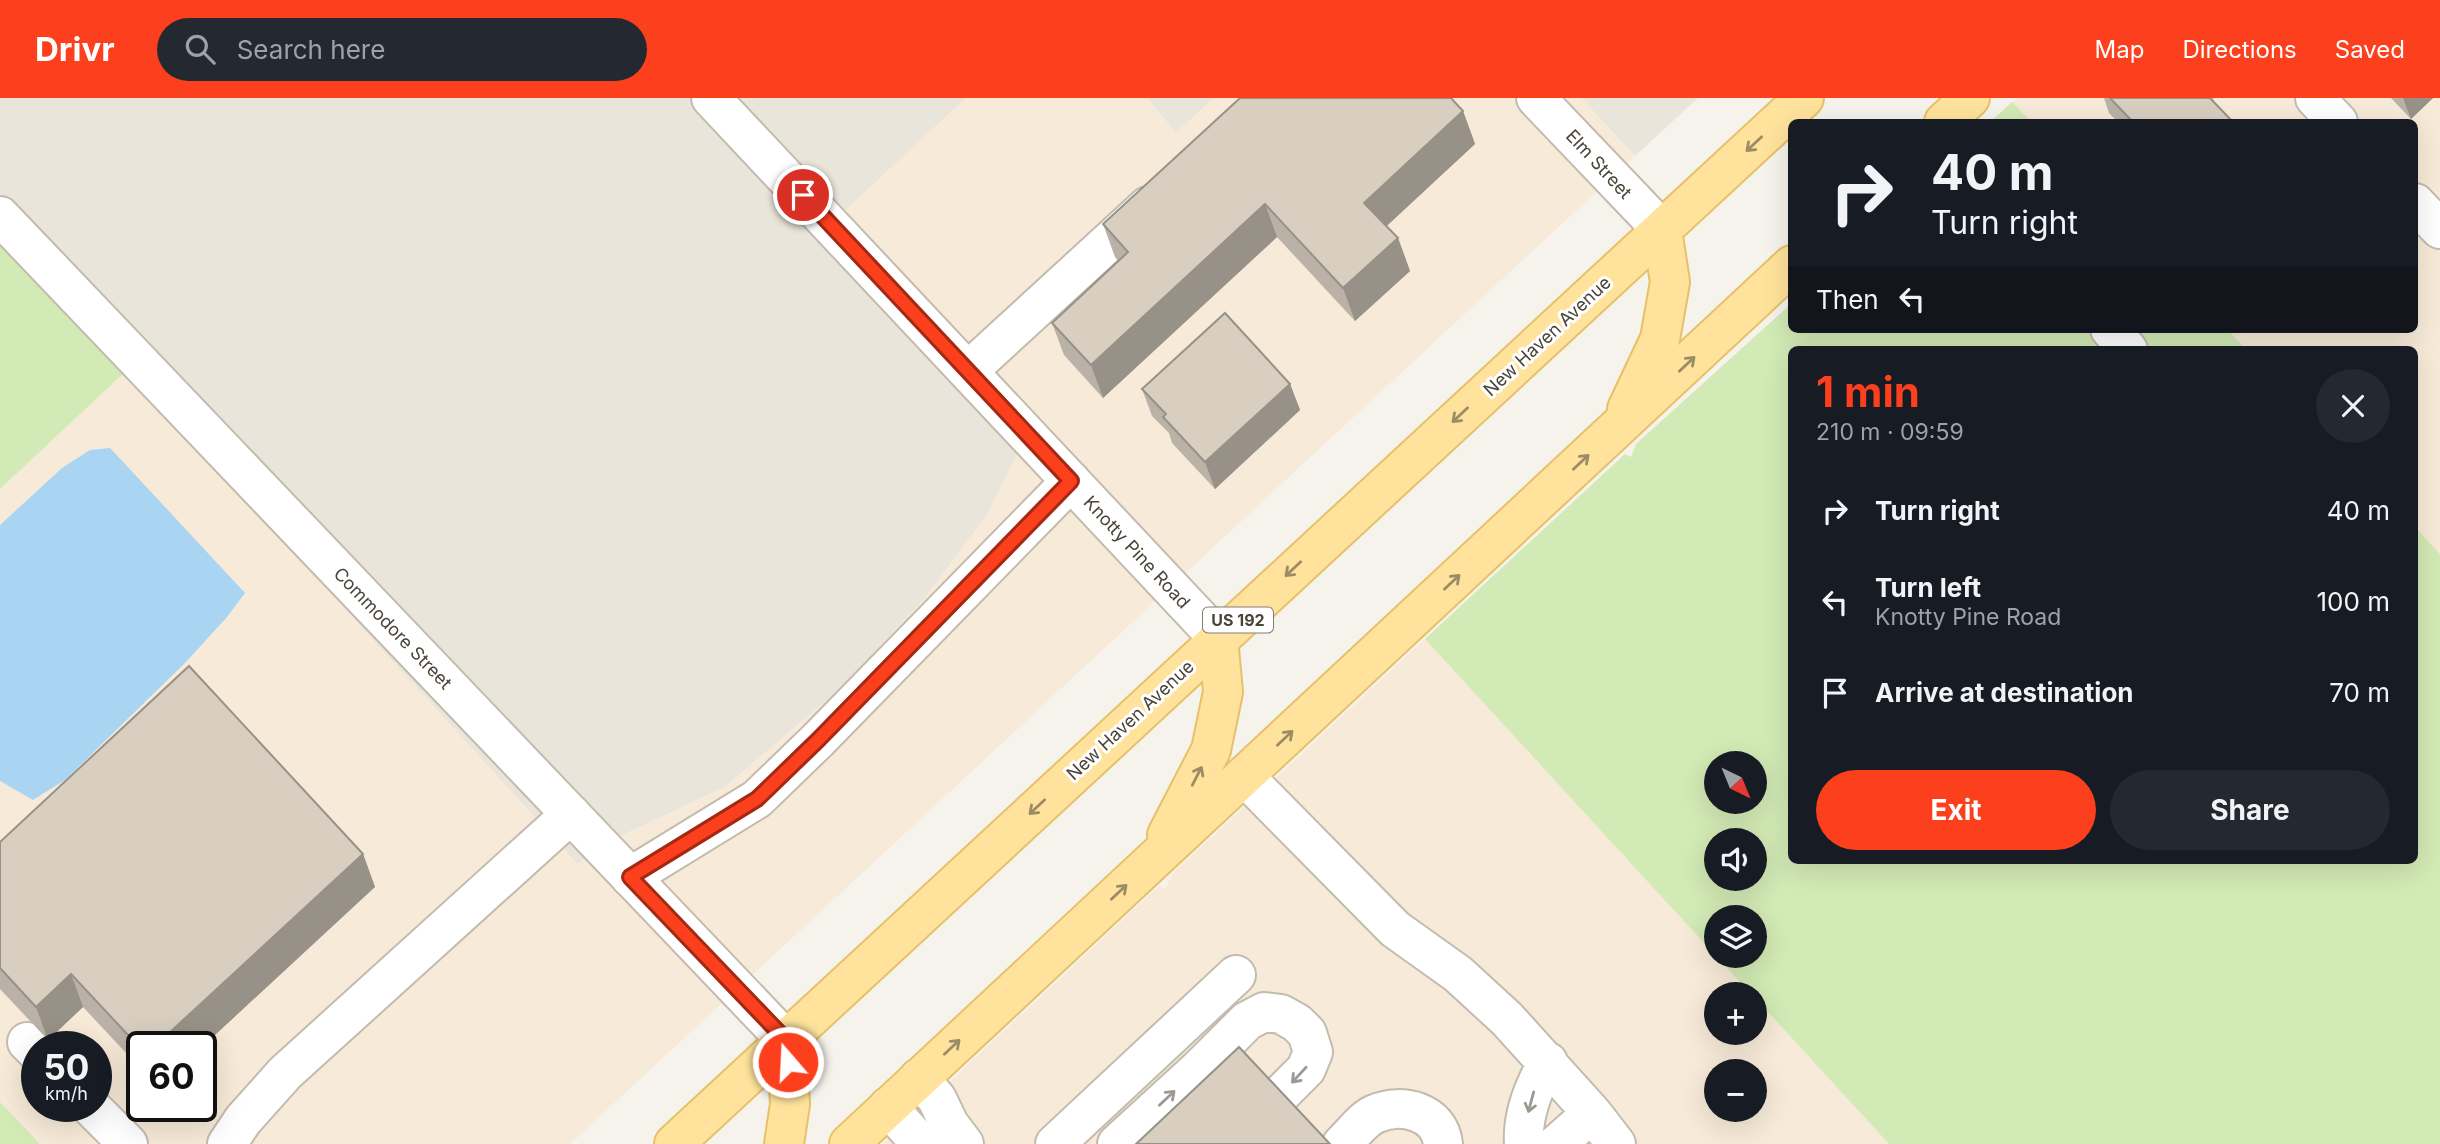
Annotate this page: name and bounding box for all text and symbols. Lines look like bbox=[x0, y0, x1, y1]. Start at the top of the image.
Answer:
search box bbox=[157, 18, 647, 81]
text: Drivr bbox=[35, 29, 115, 69]
icon: search bbox=[181, 30, 219, 68]
text: Search here bbox=[237, 34, 385, 65]
text: Map bbox=[2095, 35, 2144, 64]
text: Directions bbox=[2182, 35, 2297, 64]
text: Saved bbox=[2335, 35, 2405, 64]
street label: Elm Street bbox=[1562, 125, 1636, 203]
one-way arrow bbox=[1746, 136, 1763, 153]
text: 40 m bbox=[1931, 143, 2054, 202]
icon: right bbox=[1816, 147, 1907, 238]
pin bbox=[773, 165, 833, 225]
icon: arrive bbox=[784, 176, 822, 214]
text: Turn right bbox=[1931, 203, 2078, 242]
street label: New Haven Avenue bbox=[1479, 272, 1615, 400]
icon: left bbox=[1893, 280, 1931, 318]
text: Then bbox=[1816, 284, 1879, 315]
one-way arrow bbox=[1678, 355, 1695, 372]
text: 1 min bbox=[1816, 366, 1920, 417]
button: close bbox=[2316, 369, 2390, 443]
one-way arrow bbox=[1451, 407, 1469, 423]
text: 210 m · 09:59 bbox=[1816, 418, 1964, 446]
one-way arrow bbox=[1572, 454, 1590, 470]
street label: Knotty Pine Road bbox=[1080, 492, 1194, 612]
icon: right bbox=[1816, 492, 1854, 530]
text: Turn right bbox=[1875, 495, 2000, 526]
text: 40 m bbox=[2327, 495, 2390, 526]
one-way arrow bbox=[1285, 561, 1302, 578]
street label: Commodore Street bbox=[330, 563, 457, 693]
text: Turn left bbox=[1875, 572, 1981, 603]
one-way arrow bbox=[1443, 574, 1460, 591]
icon: left bbox=[1816, 583, 1854, 621]
text: 100 m bbox=[2317, 586, 2390, 617]
text: Knotty Pine Road bbox=[1875, 603, 2061, 631]
road number: US 192 bbox=[1203, 607, 1273, 632]
street label: New Haven Avenue bbox=[1062, 656, 1198, 784]
icon: arrive bbox=[1816, 674, 1854, 712]
text: Arrive at destination bbox=[1875, 677, 2134, 708]
text: 70 m bbox=[2329, 677, 2390, 708]
one-way arrow bbox=[1276, 729, 1293, 746]
north arrow bbox=[1704, 751, 1768, 814]
map controls bbox=[1704, 751, 1767, 1122]
one-way arrow bbox=[1191, 766, 1205, 787]
button: Exit bbox=[1816, 770, 2096, 850]
button: Share bbox=[2110, 770, 2390, 850]
one-way arrow bbox=[1029, 799, 1046, 816]
button: sound bbox=[1704, 828, 1767, 891]
one-way arrow bbox=[1110, 884, 1127, 901]
button: layers bbox=[1704, 905, 1767, 968]
button: + bbox=[1704, 982, 1767, 1045]
position arrow bbox=[751, 1025, 825, 1099]
speed limit sign: 60 bbox=[126, 1031, 217, 1122]
one-way arrow bbox=[943, 1039, 960, 1056]
text: 50 bbox=[44, 1046, 89, 1088]
button: − bbox=[1704, 1059, 1767, 1122]
one-way arrow bbox=[1291, 1066, 1308, 1083]
text: km/h bbox=[45, 1083, 88, 1104]
one-way arrow bbox=[1158, 1090, 1176, 1106]
one-way arrow bbox=[1524, 1090, 1537, 1112]

